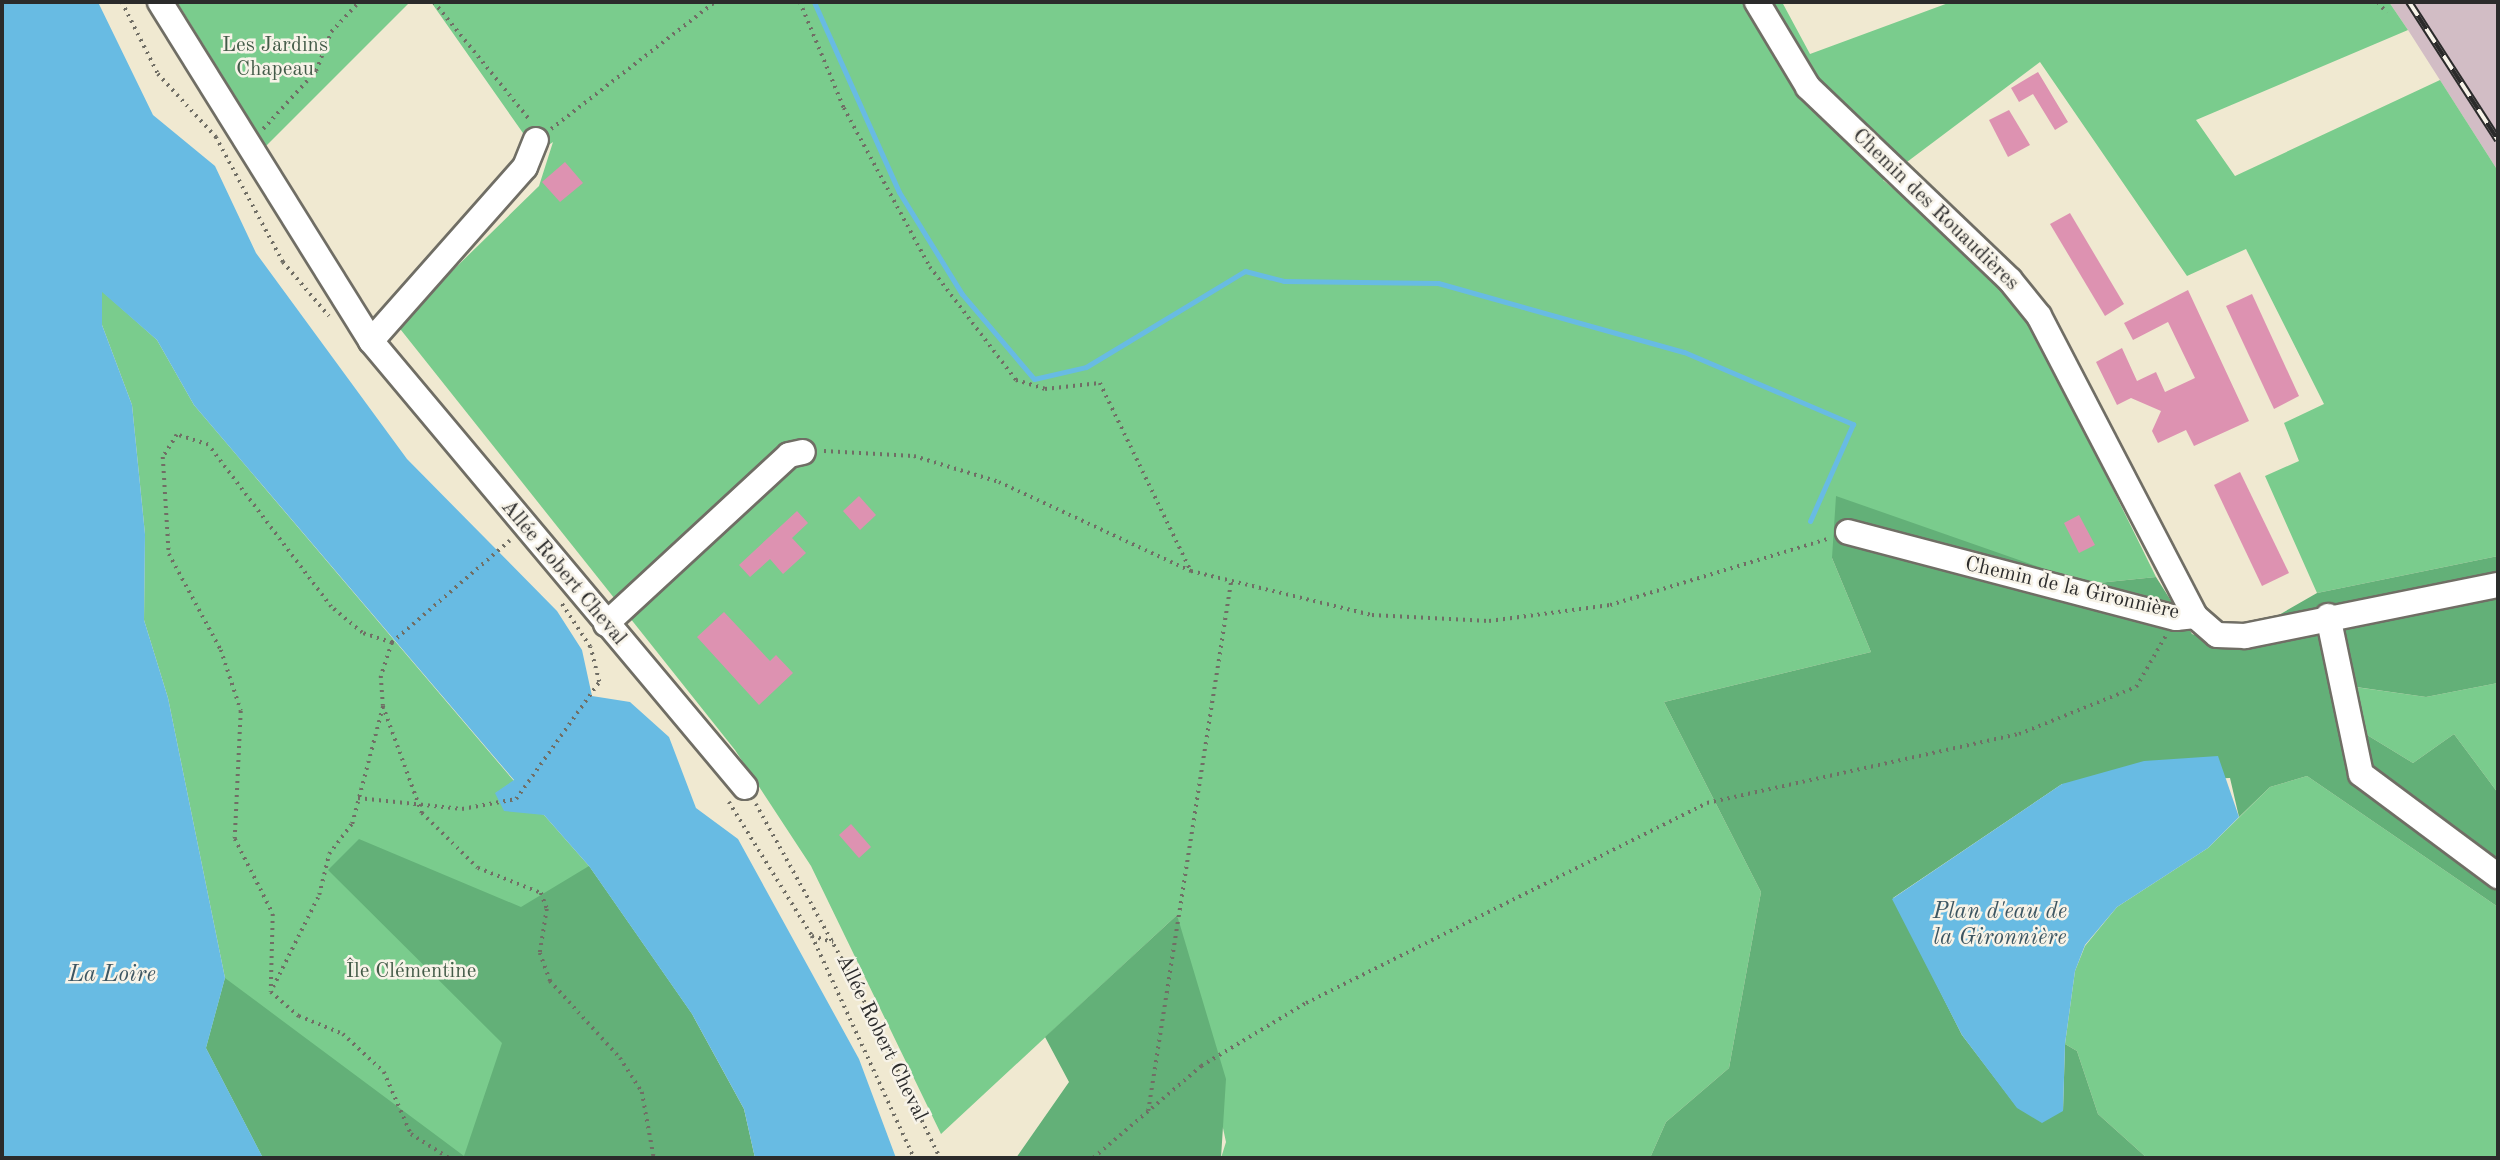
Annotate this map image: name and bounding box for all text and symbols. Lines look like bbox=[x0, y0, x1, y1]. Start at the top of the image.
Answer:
park label: Les Jardins Chapeau bbox=[222, 33, 328, 83]
street label: Chemin des Rouaudières bbox=[1846, 124, 2024, 296]
street label: Allée Robert Cheval bbox=[495, 495, 631, 651]
street label: Chemin de la Gironnière bbox=[1962, 552, 2182, 626]
water label: Plan d'eau de la Gironnière bbox=[1933, 898, 2067, 952]
street label: Allée Robert Cheval bbox=[830, 951, 932, 1125]
park label: Île Clémentine bbox=[346, 959, 476, 985]
water label: La Loire bbox=[68, 961, 156, 989]

